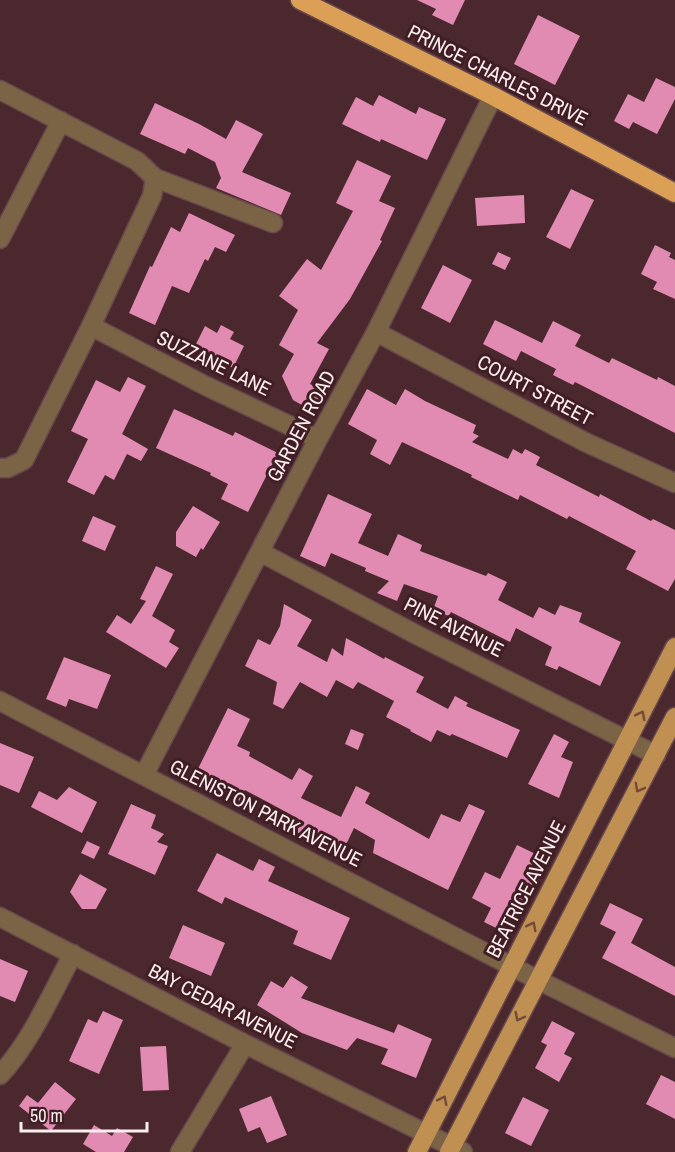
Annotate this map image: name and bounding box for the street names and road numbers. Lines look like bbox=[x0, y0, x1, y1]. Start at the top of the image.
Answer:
street label: PRINCE CHARLES DRIVE bbox=[404, 17, 593, 132]
street label: SUZZANE LANE bbox=[153, 323, 276, 402]
street label: COURT STREET bbox=[473, 348, 598, 431]
street label: GARDEN ROAD bbox=[260, 366, 341, 486]
street label: PINE AVENUE bbox=[400, 590, 509, 663]
street label: GLENISTON PARK AVENUE bbox=[165, 752, 367, 873]
street label: BEATRICE AVENUE bbox=[479, 815, 572, 962]
street label: BAY CEDAR AVENUE bbox=[144, 956, 302, 1055]

